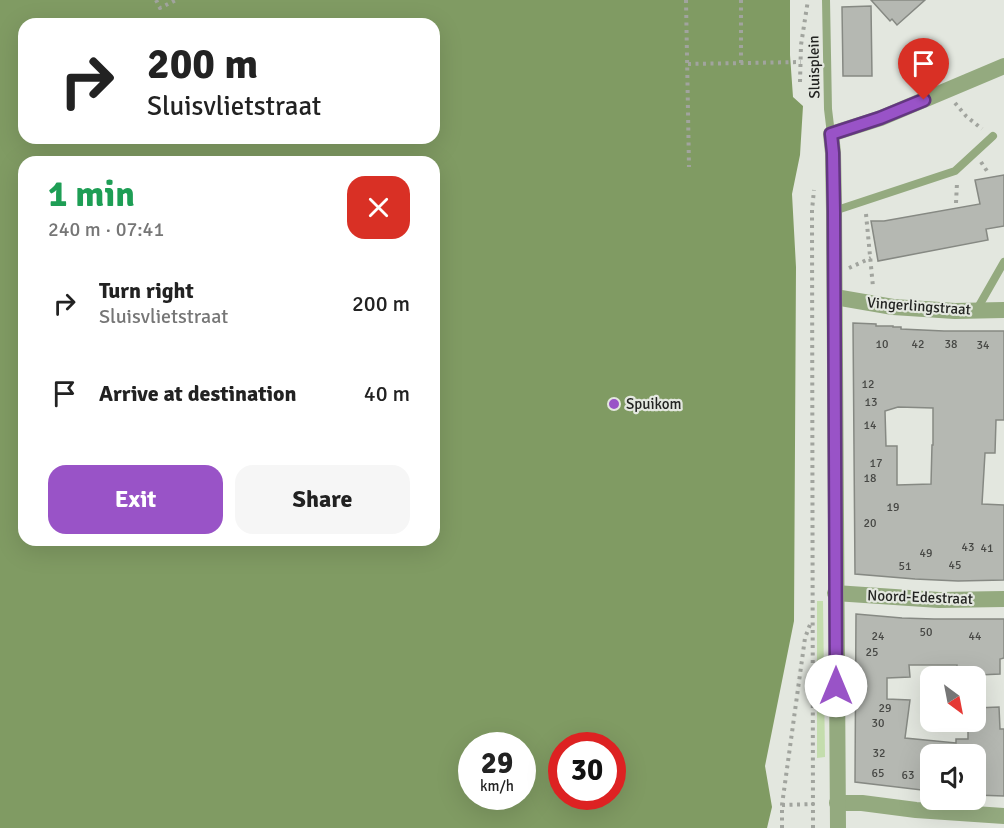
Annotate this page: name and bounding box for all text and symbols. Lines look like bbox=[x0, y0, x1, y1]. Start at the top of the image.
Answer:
street label: Sluisplein bbox=[804, 35, 824, 99]
pin bbox=[898, 38, 949, 100]
text: 200 m bbox=[147, 39, 258, 90]
icon: right bbox=[48, 42, 126, 120]
icon: arrive bbox=[907, 47, 940, 80]
text: Sluisvlietstraat bbox=[147, 90, 321, 123]
text: 1 min bbox=[48, 172, 135, 217]
button: close bbox=[347, 176, 410, 239]
text: 240 m · 07:41 bbox=[48, 217, 164, 242]
text: Turn right bbox=[99, 277, 194, 304]
icon: right bbox=[48, 287, 81, 320]
text: 200 m bbox=[352, 290, 410, 317]
street label: Vingerlingstraat bbox=[867, 293, 971, 319]
text: Sluisvlietstraat bbox=[99, 304, 228, 329]
house number: 10 bbox=[876, 337, 888, 352]
house number: 42 bbox=[912, 337, 924, 352]
house number: 38 bbox=[945, 337, 957, 352]
house number: 34 bbox=[977, 338, 990, 353]
icon: arrive bbox=[48, 377, 81, 410]
house number: 12 bbox=[862, 377, 874, 392]
text: Arrive at destination bbox=[99, 380, 296, 407]
text: 40 m bbox=[364, 380, 410, 407]
place label: Spuikom bbox=[626, 395, 682, 413]
house number: 13 bbox=[865, 395, 877, 410]
marker: Spuikom bbox=[607, 397, 621, 411]
house number: 14 bbox=[864, 418, 877, 433]
house number: 17 bbox=[870, 456, 882, 471]
button: Exit bbox=[48, 465, 223, 534]
button: Share bbox=[235, 465, 410, 534]
house number: 18 bbox=[864, 471, 876, 486]
house number: 19 bbox=[887, 500, 899, 515]
house number: 20 bbox=[864, 516, 876, 531]
house number: 43 bbox=[962, 540, 974, 555]
house number: 41 bbox=[981, 541, 993, 556]
house number: 49 bbox=[920, 546, 932, 561]
house number: 45 bbox=[949, 558, 961, 573]
house number: 51 bbox=[899, 559, 911, 574]
street label: Noord-Edestraat bbox=[867, 586, 973, 608]
house number: 50 bbox=[920, 625, 932, 640]
house number: 24 bbox=[872, 629, 885, 644]
house number: 44 bbox=[969, 629, 982, 644]
house number: 25 bbox=[866, 645, 878, 660]
position arrow bbox=[804, 654, 868, 718]
north arrow bbox=[920, 666, 986, 732]
map controls bbox=[920, 666, 986, 810]
house number: 29 bbox=[879, 701, 891, 716]
house number: 30 bbox=[872, 716, 884, 731]
speed limit sign: 30 bbox=[548, 732, 626, 810]
button: sound bbox=[920, 744, 986, 810]
text: 29 bbox=[481, 745, 513, 782]
house number: 32 bbox=[873, 746, 885, 761]
house number: 65 bbox=[872, 766, 884, 781]
house number: 63 bbox=[902, 768, 914, 783]
text: km/h bbox=[480, 777, 514, 795]

